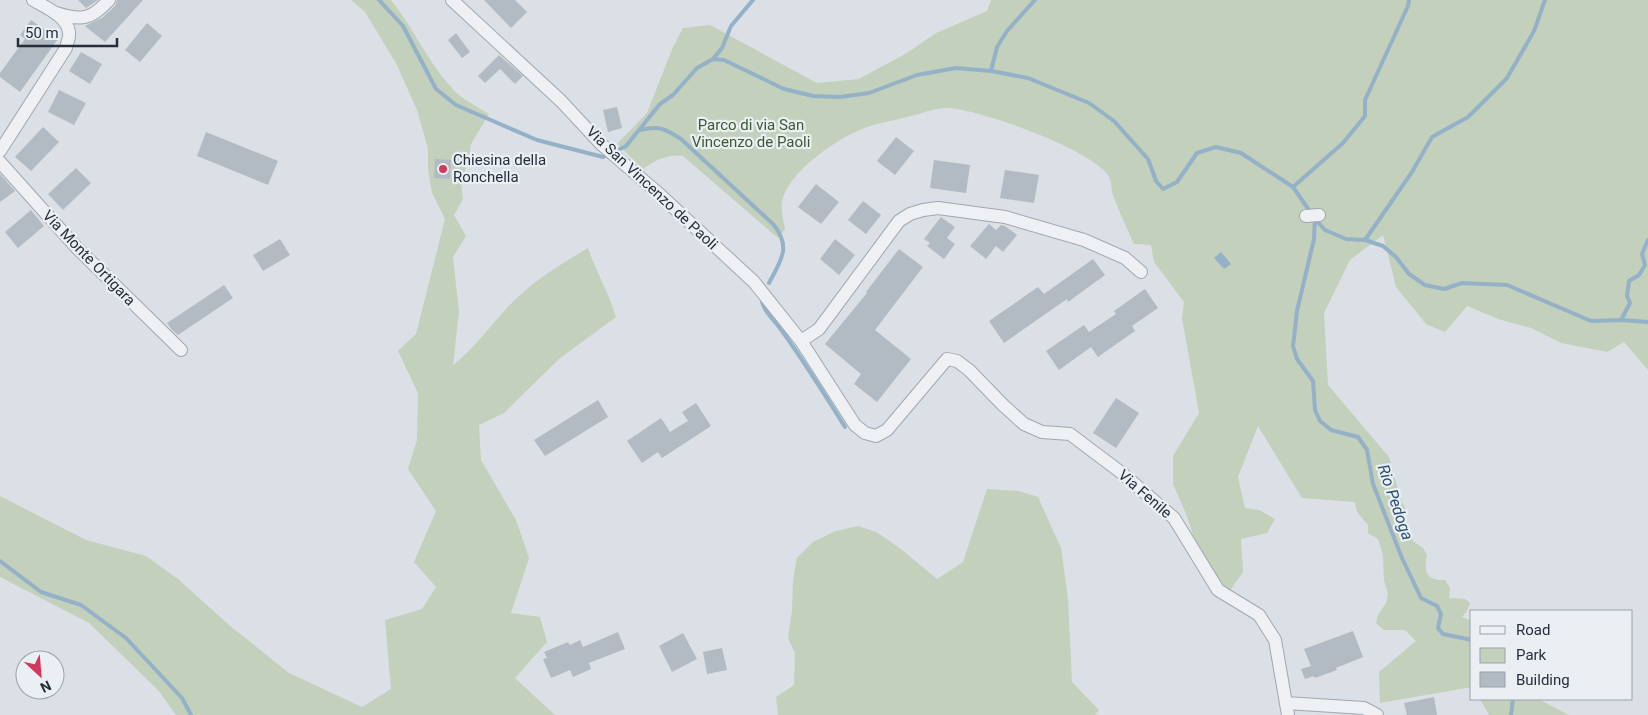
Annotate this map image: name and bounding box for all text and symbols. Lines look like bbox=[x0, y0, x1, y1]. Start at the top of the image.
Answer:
scale bar bbox=[18, 15, 116, 47]
text: 50 m bbox=[25, 24, 59, 42]
park label: Parco di via San Vincenzo de Paoli bbox=[692, 116, 810, 151]
street label: Via San Vincenzo de Paoli bbox=[583, 122, 721, 254]
place label: Chiesina della Ronchella bbox=[453, 151, 546, 186]
marker: Chiesina della Ronchella bbox=[437, 163, 449, 175]
street label: Via Monte Ortigara bbox=[39, 207, 139, 309]
water label: Rio Pedoga bbox=[1374, 462, 1417, 543]
street label: Via Fenile bbox=[1115, 466, 1175, 522]
legend bbox=[1470, 610, 1633, 700]
text: Road bbox=[1516, 621, 1550, 639]
text: Park bbox=[1516, 646, 1547, 664]
north arrow bbox=[15, 650, 65, 700]
text: Building bbox=[1516, 671, 1570, 689]
text: N bbox=[38, 677, 54, 696]

